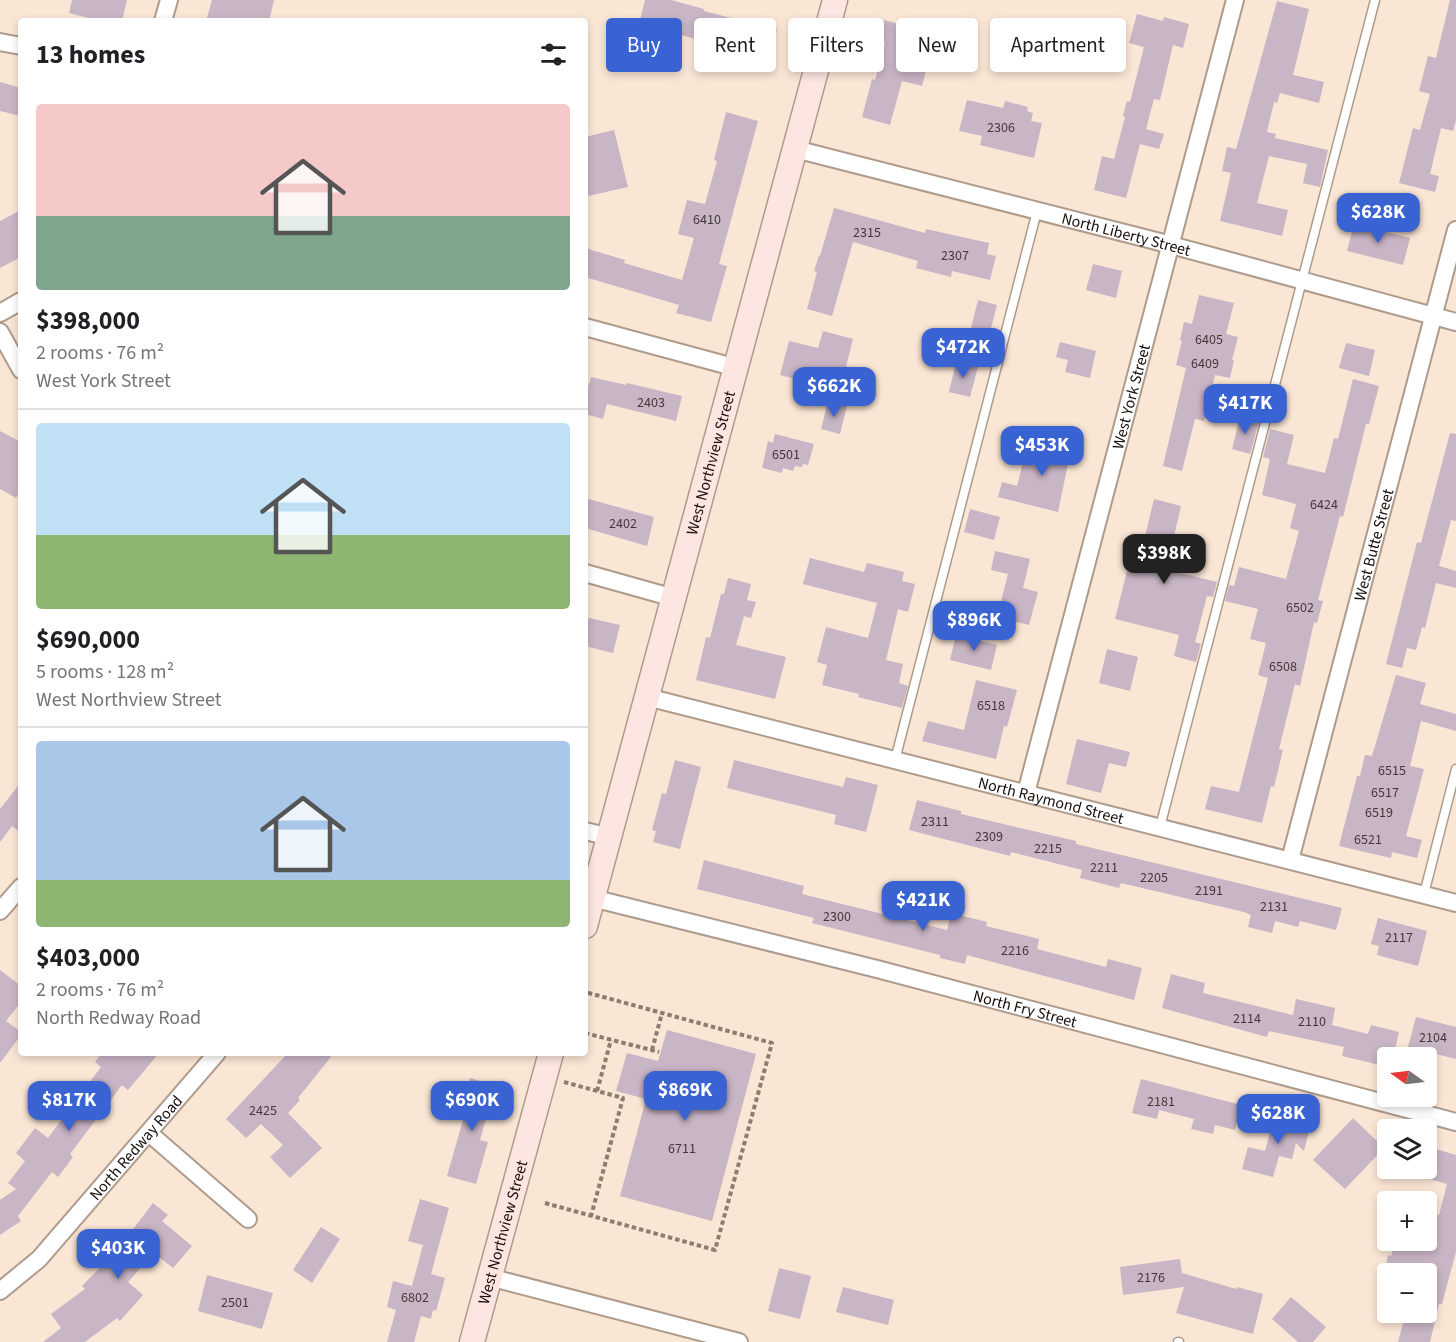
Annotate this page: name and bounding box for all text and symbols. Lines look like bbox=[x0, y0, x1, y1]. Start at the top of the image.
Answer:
chip: Buy bbox=[606, 18, 682, 72]
chip: Rent bbox=[694, 18, 776, 72]
chip: Filters bbox=[788, 18, 884, 72]
chip: New bbox=[896, 18, 978, 72]
chip: Apartment bbox=[990, 18, 1126, 72]
text: 13 homes bbox=[36, 36, 145, 73]
icon: filters bbox=[537, 38, 570, 71]
house number: 2306 bbox=[987, 118, 1015, 138]
icon: home bbox=[249, 143, 357, 251]
pin: $628K bbox=[1336, 193, 1420, 244]
text: $628K bbox=[1351, 198, 1405, 226]
street label: North Liberty Street bbox=[1059, 207, 1194, 262]
house number: 6410 bbox=[693, 210, 721, 230]
house number: 2315 bbox=[853, 223, 881, 243]
house number: 2307 bbox=[941, 246, 969, 266]
text: $398,000 bbox=[36, 302, 140, 339]
pin: $472K bbox=[921, 328, 1005, 379]
house number: 6405 bbox=[1195, 330, 1223, 350]
text: $472K bbox=[936, 333, 990, 361]
text: 2 rooms · 76 m² bbox=[36, 339, 164, 367]
street label: West York Street bbox=[1107, 341, 1156, 452]
house number: 6409 bbox=[1191, 354, 1219, 374]
text: West York Street bbox=[36, 367, 171, 395]
pin: $662K bbox=[792, 367, 876, 418]
text: $662K bbox=[807, 372, 861, 400]
pin: $417K bbox=[1203, 384, 1287, 435]
street label: West Northview Street bbox=[681, 388, 741, 537]
text: $417K bbox=[1218, 389, 1272, 417]
house number: 2403 bbox=[637, 393, 665, 413]
pin: $453K bbox=[1000, 426, 1084, 477]
text: $453K bbox=[1015, 431, 1069, 459]
house number: 6501 bbox=[772, 445, 800, 465]
icon: home bbox=[249, 462, 357, 570]
street label: West Butte Street bbox=[1349, 486, 1399, 604]
house number: 6424 bbox=[1310, 495, 1338, 515]
house number: 2402 bbox=[609, 514, 637, 534]
pin: $398K bbox=[1122, 534, 1206, 585]
text: $398K bbox=[1137, 539, 1191, 567]
house number: 6502 bbox=[1286, 598, 1314, 618]
pin: $896K bbox=[932, 601, 1016, 652]
text: $896K bbox=[947, 606, 1001, 634]
text: $690,000 bbox=[36, 621, 140, 658]
house number: 6508 bbox=[1269, 657, 1297, 677]
text: 5 rooms · 128 m² bbox=[36, 658, 174, 686]
text: West Northview Street bbox=[36, 686, 222, 714]
house number: 6518 bbox=[977, 696, 1005, 716]
house number: 6515 bbox=[1378, 761, 1406, 781]
street label: North Raymond Street bbox=[976, 772, 1127, 830]
icon: home bbox=[249, 780, 357, 888]
house number: 6517 bbox=[1371, 783, 1399, 803]
house number: 6519 bbox=[1365, 803, 1393, 823]
house number: 2311 bbox=[921, 812, 949, 832]
house number: 2309 bbox=[975, 827, 1003, 847]
house number: 6521 bbox=[1354, 830, 1382, 850]
house number: 2215 bbox=[1034, 839, 1062, 859]
house number: 2211 bbox=[1090, 858, 1118, 878]
house number: 2205 bbox=[1140, 868, 1168, 888]
pin: $421K bbox=[881, 881, 965, 932]
house number: 2191 bbox=[1195, 881, 1223, 901]
text: $421K bbox=[896, 886, 950, 914]
house number: 2131 bbox=[1260, 897, 1288, 917]
house number: 2300 bbox=[823, 907, 851, 927]
house number: 2117 bbox=[1385, 928, 1413, 948]
text: $403,000 bbox=[36, 939, 140, 976]
house number: 2216 bbox=[1001, 941, 1029, 961]
text: 2 rooms · 76 m² bbox=[36, 976, 164, 1004]
street label: North Fry Street bbox=[971, 985, 1080, 1033]
text: North Redway Road bbox=[36, 1004, 201, 1032]
house number: 2114 bbox=[1233, 1009, 1261, 1029]
house number: 2110 bbox=[1298, 1012, 1326, 1032]
house number: 2104 bbox=[1419, 1028, 1447, 1048]
north arrow bbox=[1377, 1047, 1437, 1107]
map controls bbox=[1377, 1047, 1437, 1323]
pin: $869K bbox=[643, 1071, 727, 1122]
text: $869K bbox=[658, 1076, 712, 1104]
pin: $817K bbox=[27, 1081, 111, 1132]
pin: $690K bbox=[430, 1081, 514, 1132]
text: $817K bbox=[42, 1086, 96, 1114]
text: $690K bbox=[445, 1086, 499, 1114]
street label: North Redway Road bbox=[85, 1091, 188, 1205]
house number: 2181 bbox=[1147, 1092, 1175, 1112]
pin: $628K bbox=[1236, 1094, 1320, 1145]
text: $628K bbox=[1251, 1099, 1305, 1127]
house number: 2425 bbox=[249, 1101, 277, 1121]
button: layers bbox=[1377, 1119, 1437, 1179]
house number: 6711 bbox=[668, 1139, 696, 1159]
street label: West Northview Street bbox=[473, 1157, 533, 1307]
button: + bbox=[1377, 1191, 1437, 1251]
pin: $403K bbox=[76, 1229, 160, 1280]
text: $403K bbox=[91, 1234, 145, 1262]
button: − bbox=[1377, 1263, 1437, 1323]
house number: 2176 bbox=[1137, 1268, 1165, 1288]
house number: 6802 bbox=[401, 1288, 429, 1308]
house number: 2501 bbox=[221, 1293, 249, 1313]

